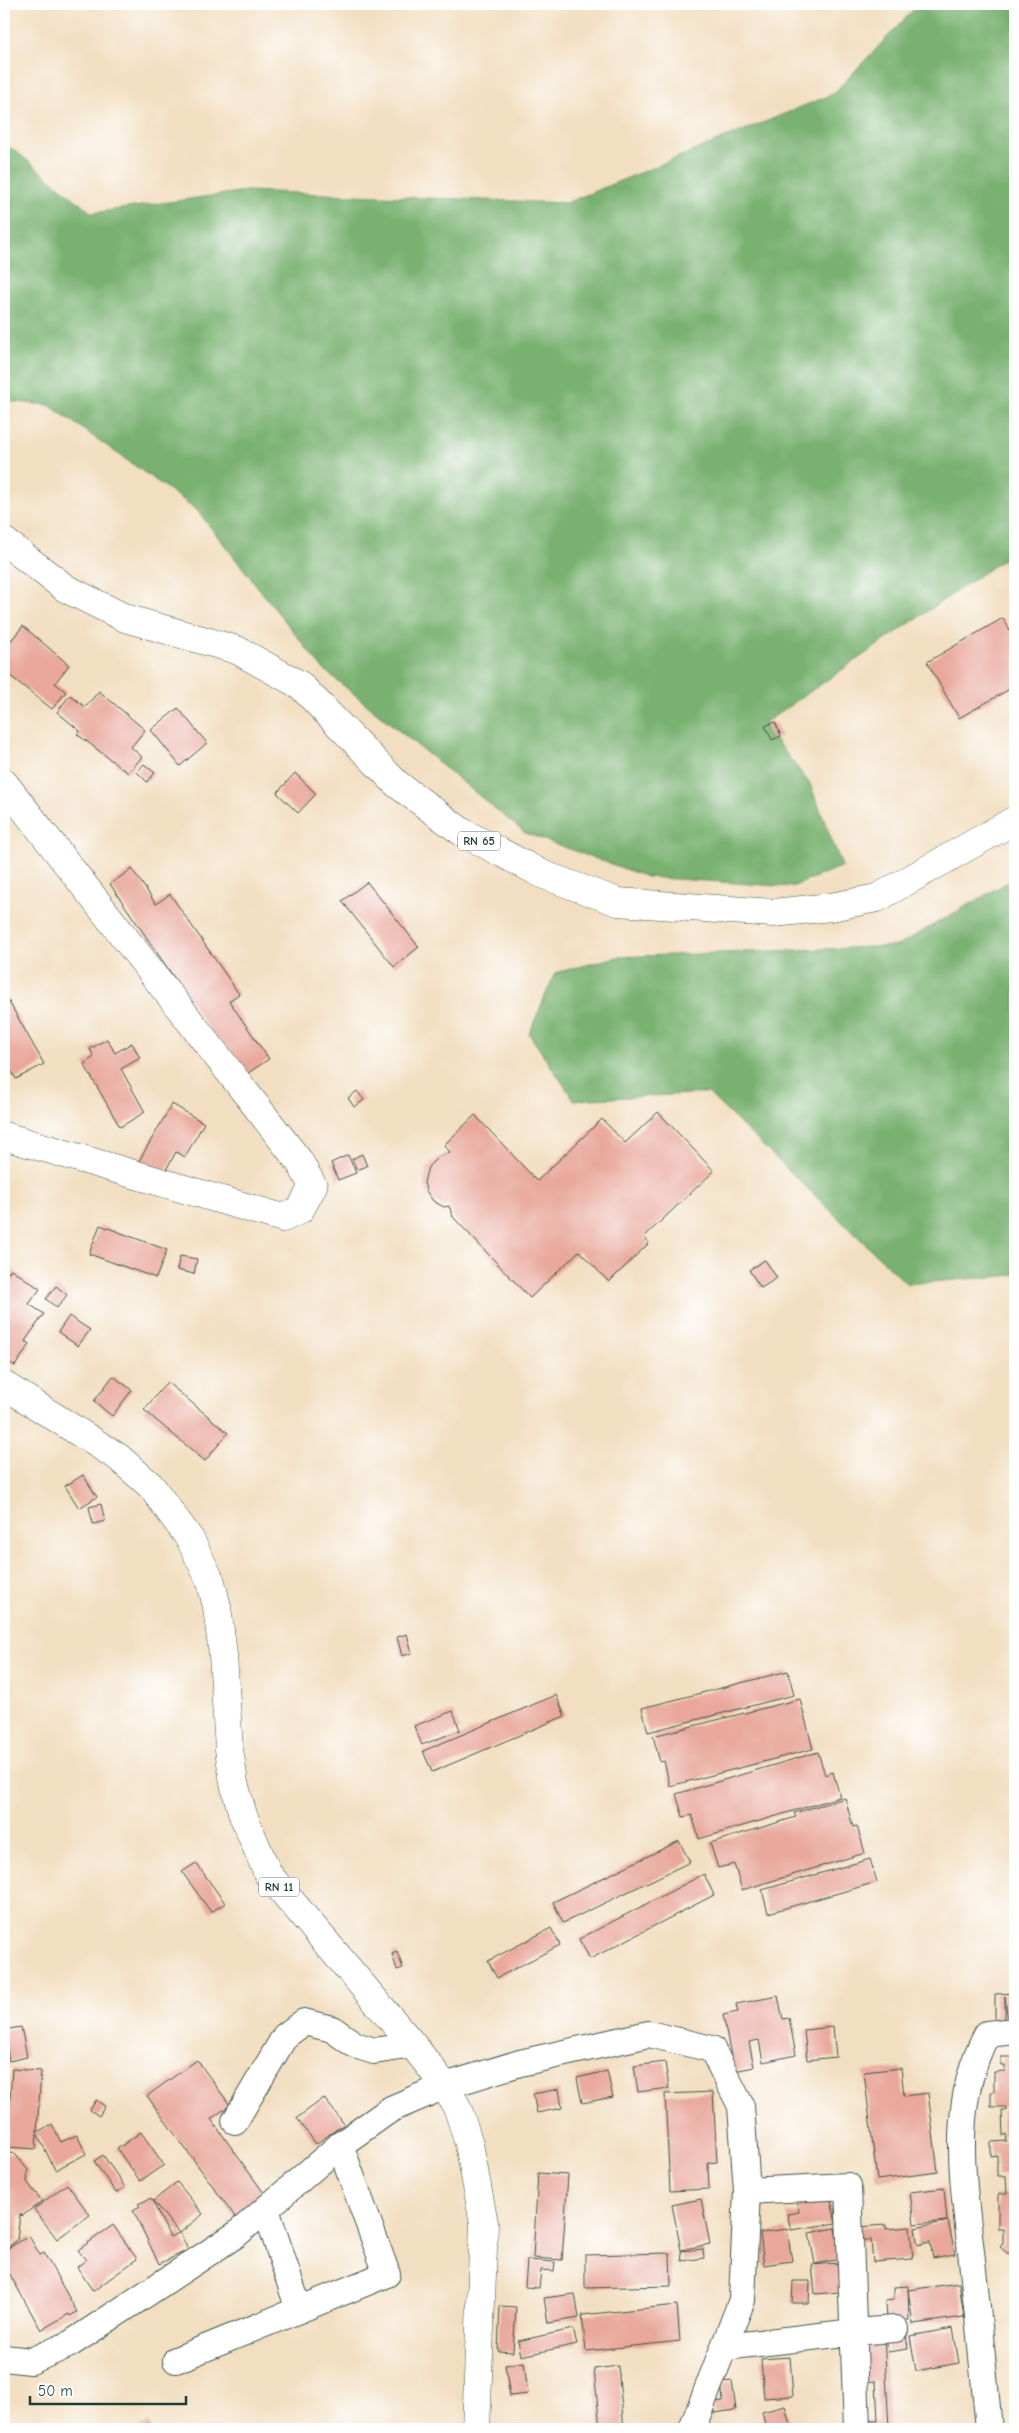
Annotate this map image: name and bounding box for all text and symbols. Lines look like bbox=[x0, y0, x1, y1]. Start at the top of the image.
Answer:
road number: RN 65 bbox=[458, 831, 500, 850]
road number: RN 11 bbox=[259, 1878, 299, 1896]
scale bar bbox=[30, 2373, 186, 2405]
text: 50 m bbox=[38, 2382, 73, 2400]

